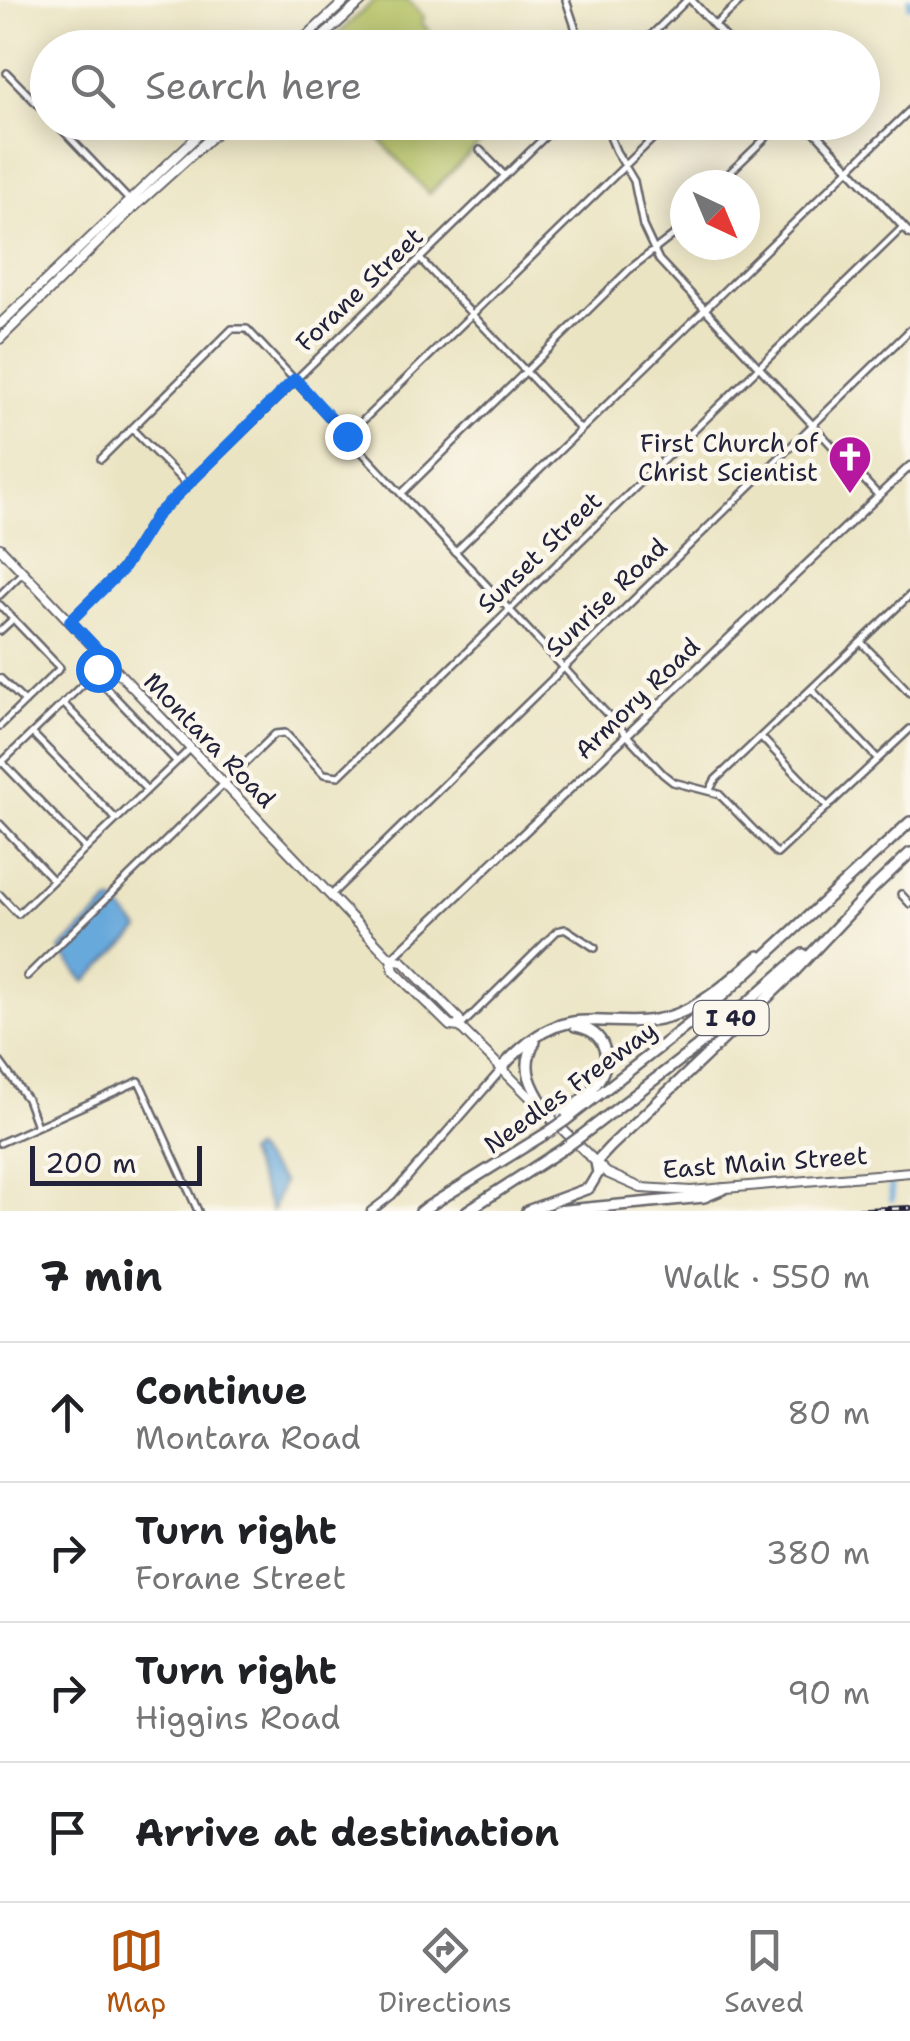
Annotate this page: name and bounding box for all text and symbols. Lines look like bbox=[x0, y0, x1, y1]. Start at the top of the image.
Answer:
search box bbox=[30, 30, 880, 140]
icon: search bbox=[65, 58, 120, 113]
text: Search here bbox=[145, 60, 362, 111]
north arrow bbox=[670, 170, 760, 260]
street label: Forane Street bbox=[288, 219, 430, 359]
route end bbox=[325, 414, 371, 460]
place label: First Church of Christ Scientist bbox=[638, 426, 819, 489]
church icon: First Church of Christ Scientist bbox=[827, 434, 873, 495]
street label: Sunset Street bbox=[469, 484, 609, 620]
street label: Sunrise Road bbox=[537, 530, 675, 664]
street label: Armory Road bbox=[567, 629, 707, 766]
route start bbox=[76, 647, 122, 693]
street label: Montara Road bbox=[136, 665, 284, 815]
road number: I 40 bbox=[694, 1001, 768, 1035]
street label: Needles Freeway bbox=[477, 1013, 663, 1161]
street label: East Main Street bbox=[661, 1138, 869, 1186]
scale bar bbox=[30, 1141, 202, 1186]
text: 200 m bbox=[45, 1144, 136, 1182]
text: 7 min bbox=[40, 1248, 162, 1304]
text: Walk · 550 m bbox=[663, 1255, 870, 1298]
text: Continue bbox=[135, 1365, 307, 1416]
icon: ahead bbox=[40, 1385, 95, 1440]
text: 80 m bbox=[787, 1391, 870, 1434]
text: Montara Road bbox=[135, 1416, 361, 1459]
text: Turn right bbox=[135, 1505, 337, 1556]
icon: right bbox=[40, 1525, 95, 1580]
text: 380 m bbox=[766, 1531, 870, 1574]
text: Forane Street bbox=[135, 1556, 346, 1599]
text: Turn right bbox=[135, 1645, 337, 1696]
icon: right bbox=[40, 1665, 95, 1720]
text: 90 m bbox=[787, 1671, 870, 1714]
text: Higgins Road bbox=[135, 1696, 340, 1739]
icon: arrive bbox=[40, 1805, 95, 1860]
text: Arrive at destination bbox=[135, 1807, 559, 1858]
tab: Map bbox=[106, 1923, 166, 2021]
tab: Directions bbox=[379, 1923, 512, 2021]
tab: Saved bbox=[724, 1923, 804, 2021]

